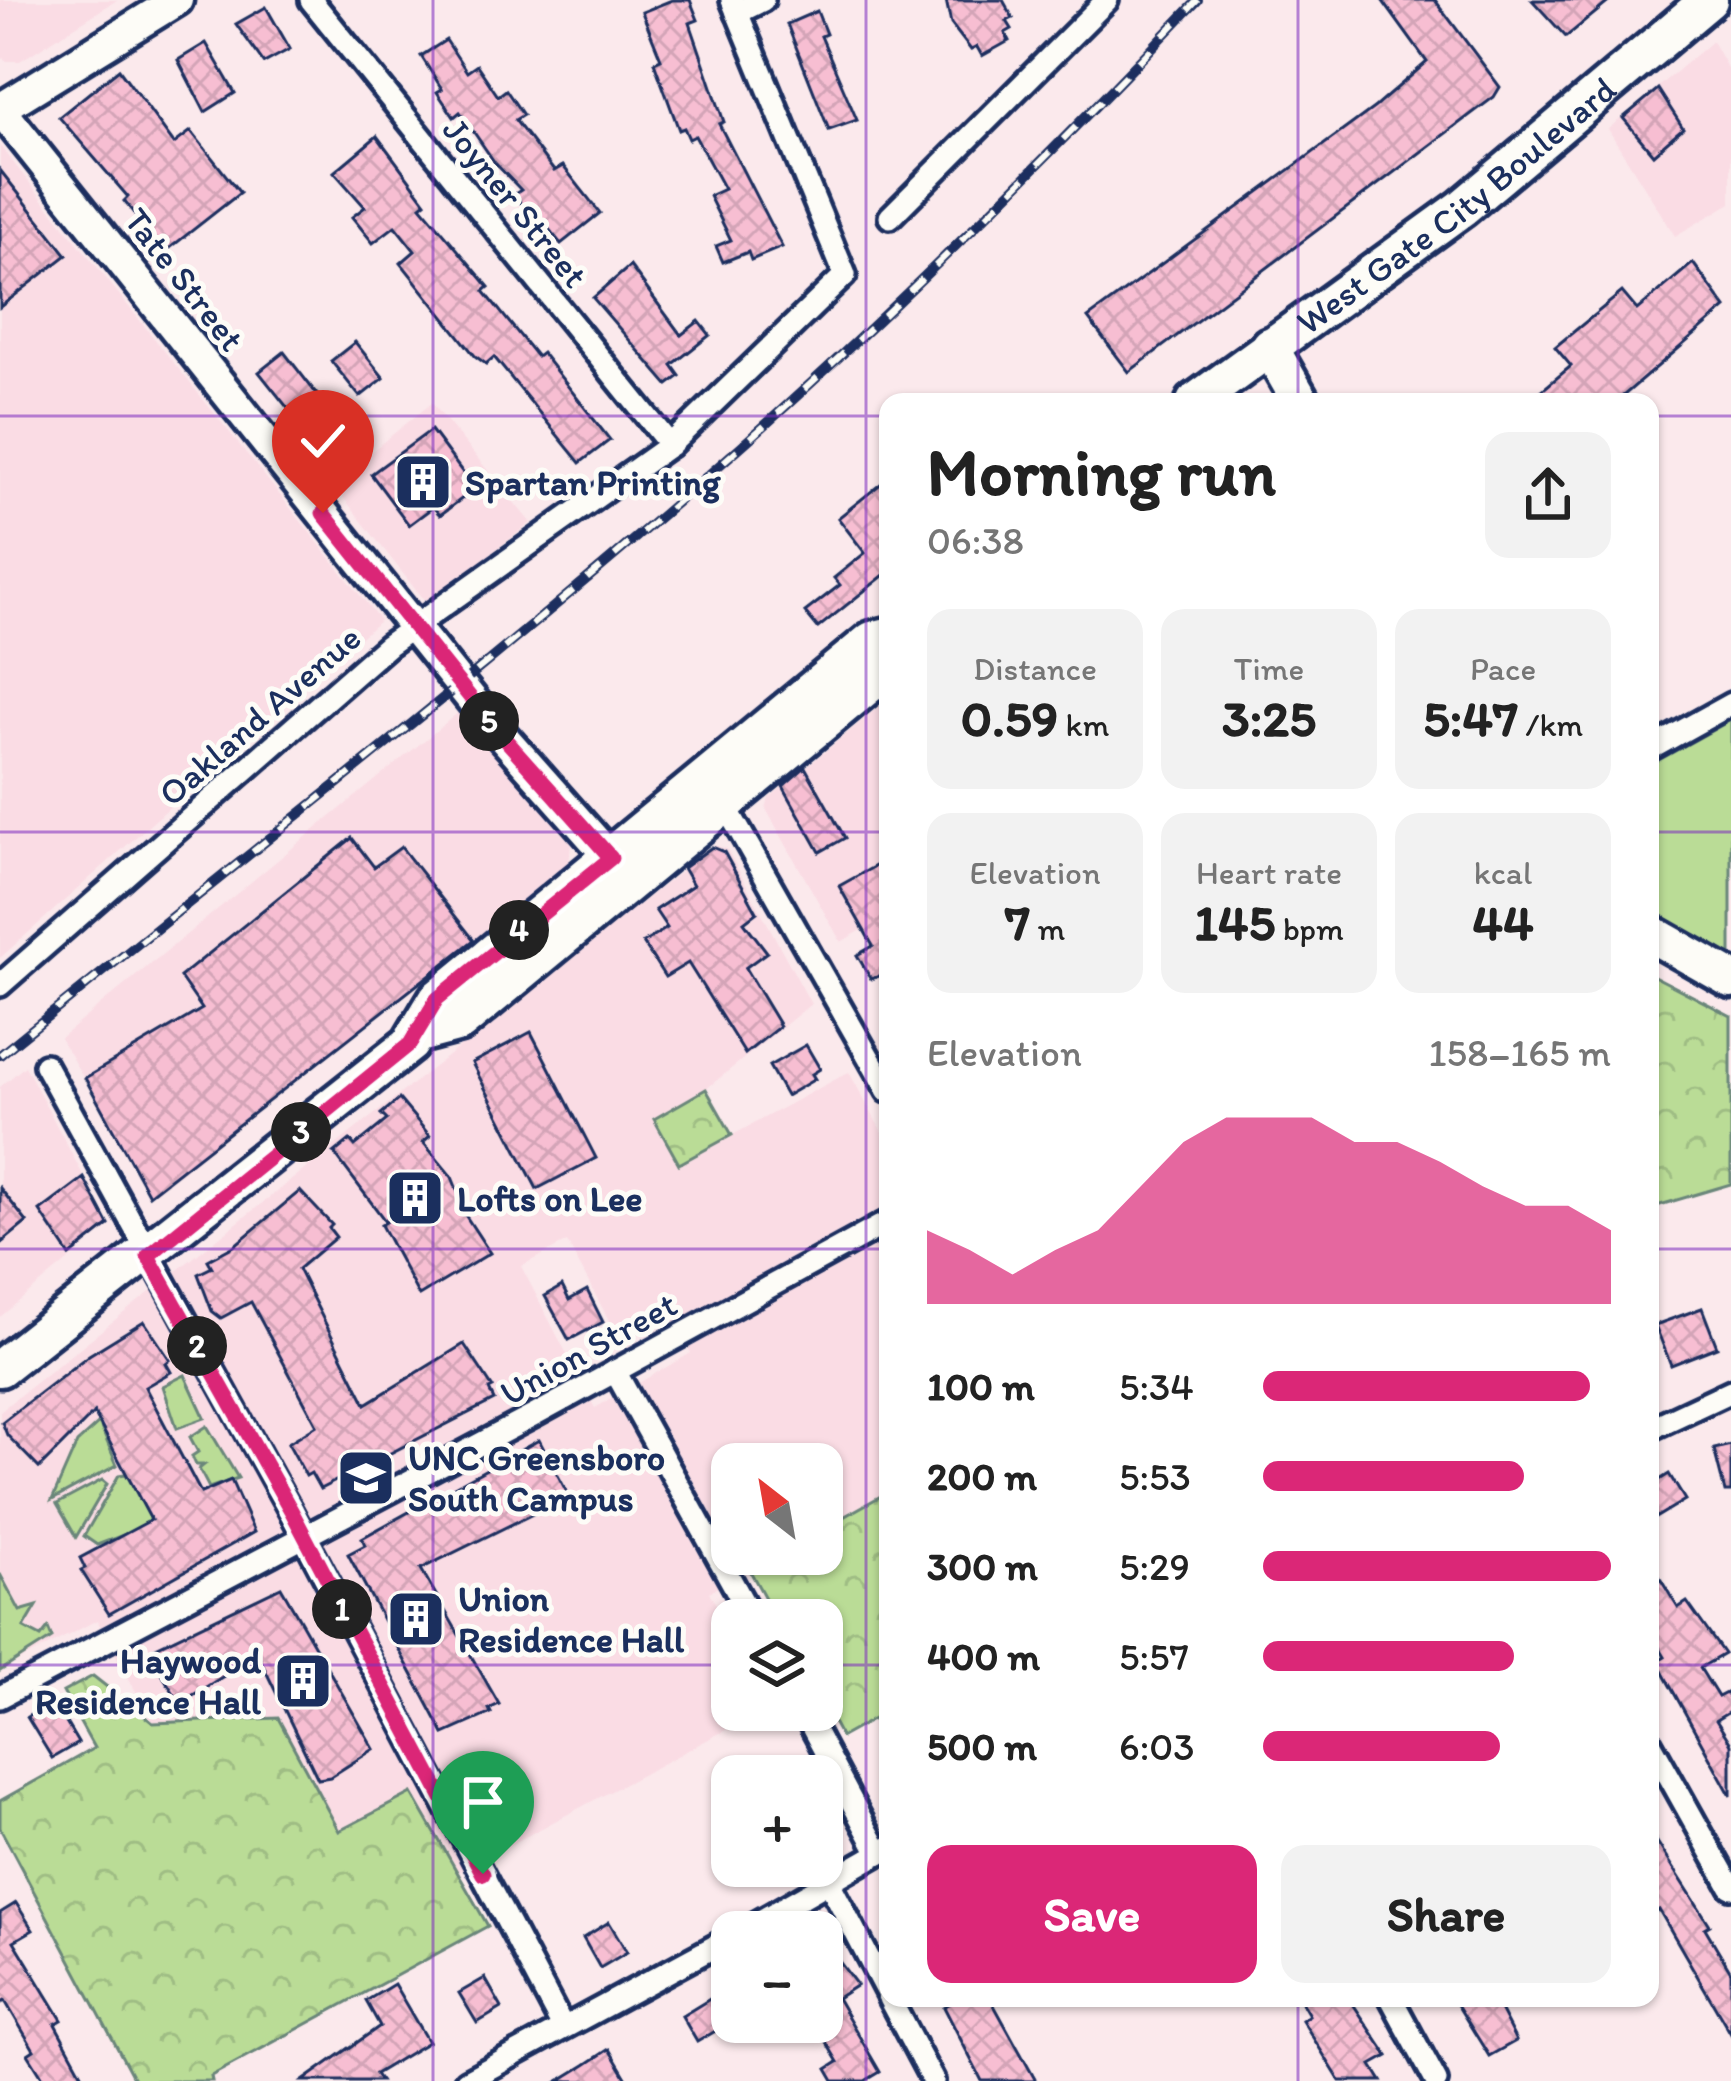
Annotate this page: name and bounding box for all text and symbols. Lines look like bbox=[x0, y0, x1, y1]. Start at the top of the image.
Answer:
street label: West Gate City Boulevard bbox=[1288, 67, 1625, 343]
street label: Joyner Street bbox=[434, 109, 597, 296]
street label: Tate Street bbox=[115, 199, 254, 360]
pin bbox=[272, 390, 374, 513]
icon: check bbox=[290, 408, 356, 474]
text: Morning run bbox=[927, 432, 1276, 512]
button: share bbox=[1485, 432, 1611, 558]
building icon: Spartan Printing bbox=[392, 451, 454, 513]
place label: Spartan Printing bbox=[465, 461, 721, 504]
text: 06:38 bbox=[927, 517, 1024, 564]
street label: Oakland Avenue bbox=[149, 616, 369, 815]
text: Distance bbox=[973, 649, 1097, 688]
text: Time bbox=[1234, 649, 1304, 688]
text: Pace bbox=[1470, 649, 1536, 688]
text: 0.59 bbox=[961, 688, 1058, 749]
text: 3:25 bbox=[1222, 688, 1316, 749]
text: 5:47 bbox=[1423, 688, 1518, 749]
pin: 5 bbox=[459, 691, 519, 751]
text: 5 bbox=[480, 701, 498, 740]
text: km bbox=[1058, 705, 1109, 744]
text: /km bbox=[1518, 705, 1583, 744]
text: Elevation bbox=[969, 853, 1101, 892]
text: Heart rate bbox=[1196, 853, 1342, 892]
text: kcal bbox=[1474, 853, 1532, 892]
text: 7 bbox=[1005, 892, 1030, 953]
text: 145 bbox=[1194, 892, 1275, 953]
text: 44 bbox=[1472, 892, 1534, 953]
pin: 4 bbox=[489, 900, 549, 960]
text: m bbox=[1030, 909, 1065, 948]
text: bpm bbox=[1275, 909, 1344, 948]
text: 4 bbox=[509, 910, 529, 949]
text: Elevation bbox=[927, 1029, 1082, 1076]
text: 158–165 m bbox=[1429, 1029, 1611, 1076]
pin: 3 bbox=[271, 1102, 331, 1162]
text: 3 bbox=[292, 1112, 310, 1151]
building icon: Lofts on Lee bbox=[384, 1167, 446, 1229]
place label: Lofts on Lee bbox=[457, 1177, 642, 1220]
street label: Union Street bbox=[493, 1282, 684, 1415]
pin: 2 bbox=[167, 1316, 227, 1376]
text: 2 bbox=[188, 1326, 206, 1365]
text: 100 m bbox=[927, 1363, 1035, 1410]
text: 5:34 bbox=[1119, 1363, 1194, 1410]
place label: UNC Greensboro South Campus bbox=[408, 1436, 665, 1520]
north arrow bbox=[711, 1443, 843, 1575]
map controls bbox=[711, 1443, 843, 2043]
school or university icon: UNC Greensboro South Campus bbox=[335, 1447, 397, 1509]
text: 200 m bbox=[927, 1453, 1037, 1500]
text: 5:53 bbox=[1119, 1453, 1191, 1500]
text: 300 m bbox=[927, 1543, 1038, 1590]
text: 5:29 bbox=[1119, 1543, 1190, 1590]
place label: Union Residence Hall bbox=[458, 1577, 685, 1661]
pin: 1 bbox=[312, 1579, 372, 1639]
building icon: Union Residence Hall bbox=[385, 1588, 447, 1650]
text: 1 bbox=[334, 1589, 350, 1628]
button: layers bbox=[711, 1599, 843, 1731]
text: 400 m bbox=[927, 1633, 1040, 1680]
text: 5:57 bbox=[1119, 1633, 1189, 1680]
place label: Haywood Residence Hall bbox=[35, 1639, 262, 1723]
building icon: Haywood Residence Hall bbox=[272, 1650, 334, 1712]
text: 500 m bbox=[927, 1723, 1037, 1770]
text: 6:03 bbox=[1119, 1723, 1194, 1770]
pin bbox=[432, 1751, 534, 1874]
button: + bbox=[711, 1755, 843, 1887]
icon: arrive bbox=[450, 1769, 516, 1835]
button: Save bbox=[927, 1845, 1257, 1983]
button: Share bbox=[1281, 1845, 1611, 1983]
button: − bbox=[711, 1911, 843, 2043]

